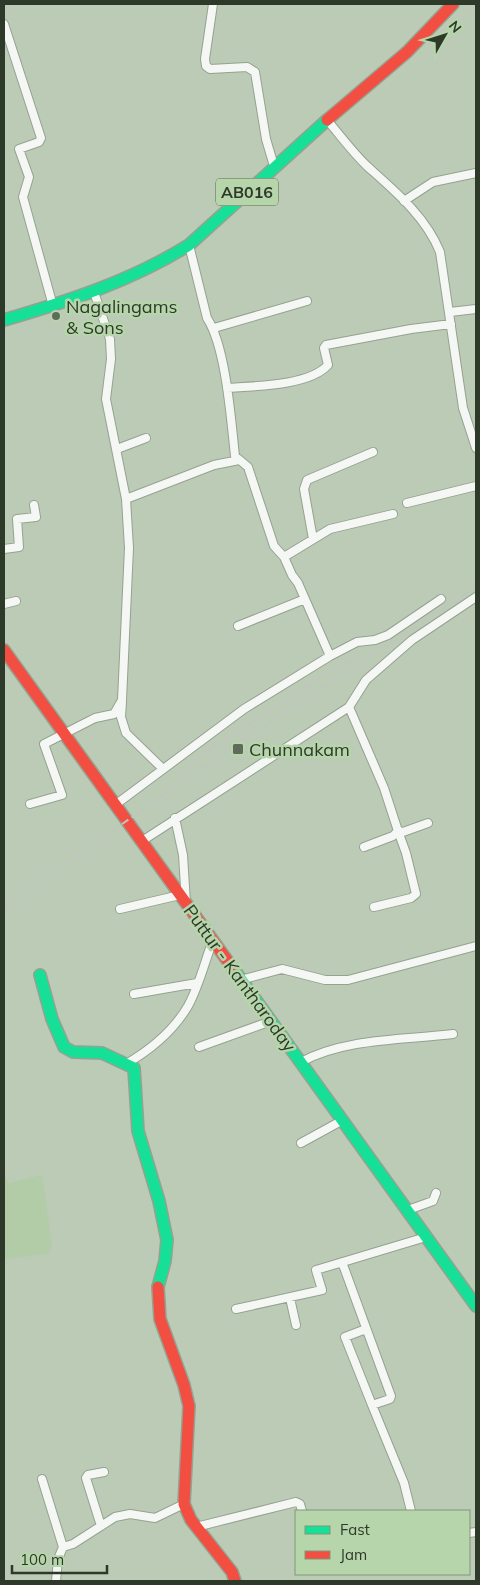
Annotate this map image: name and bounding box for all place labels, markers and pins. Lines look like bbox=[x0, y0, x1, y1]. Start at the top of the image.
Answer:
place label: Nagalingams & Sons bbox=[66, 295, 177, 339]
marker: Nagalingams & Sons bbox=[50, 310, 62, 322]
place label: Chunnakam bbox=[249, 738, 350, 761]
marker: Chunnakam bbox=[231, 742, 245, 756]

